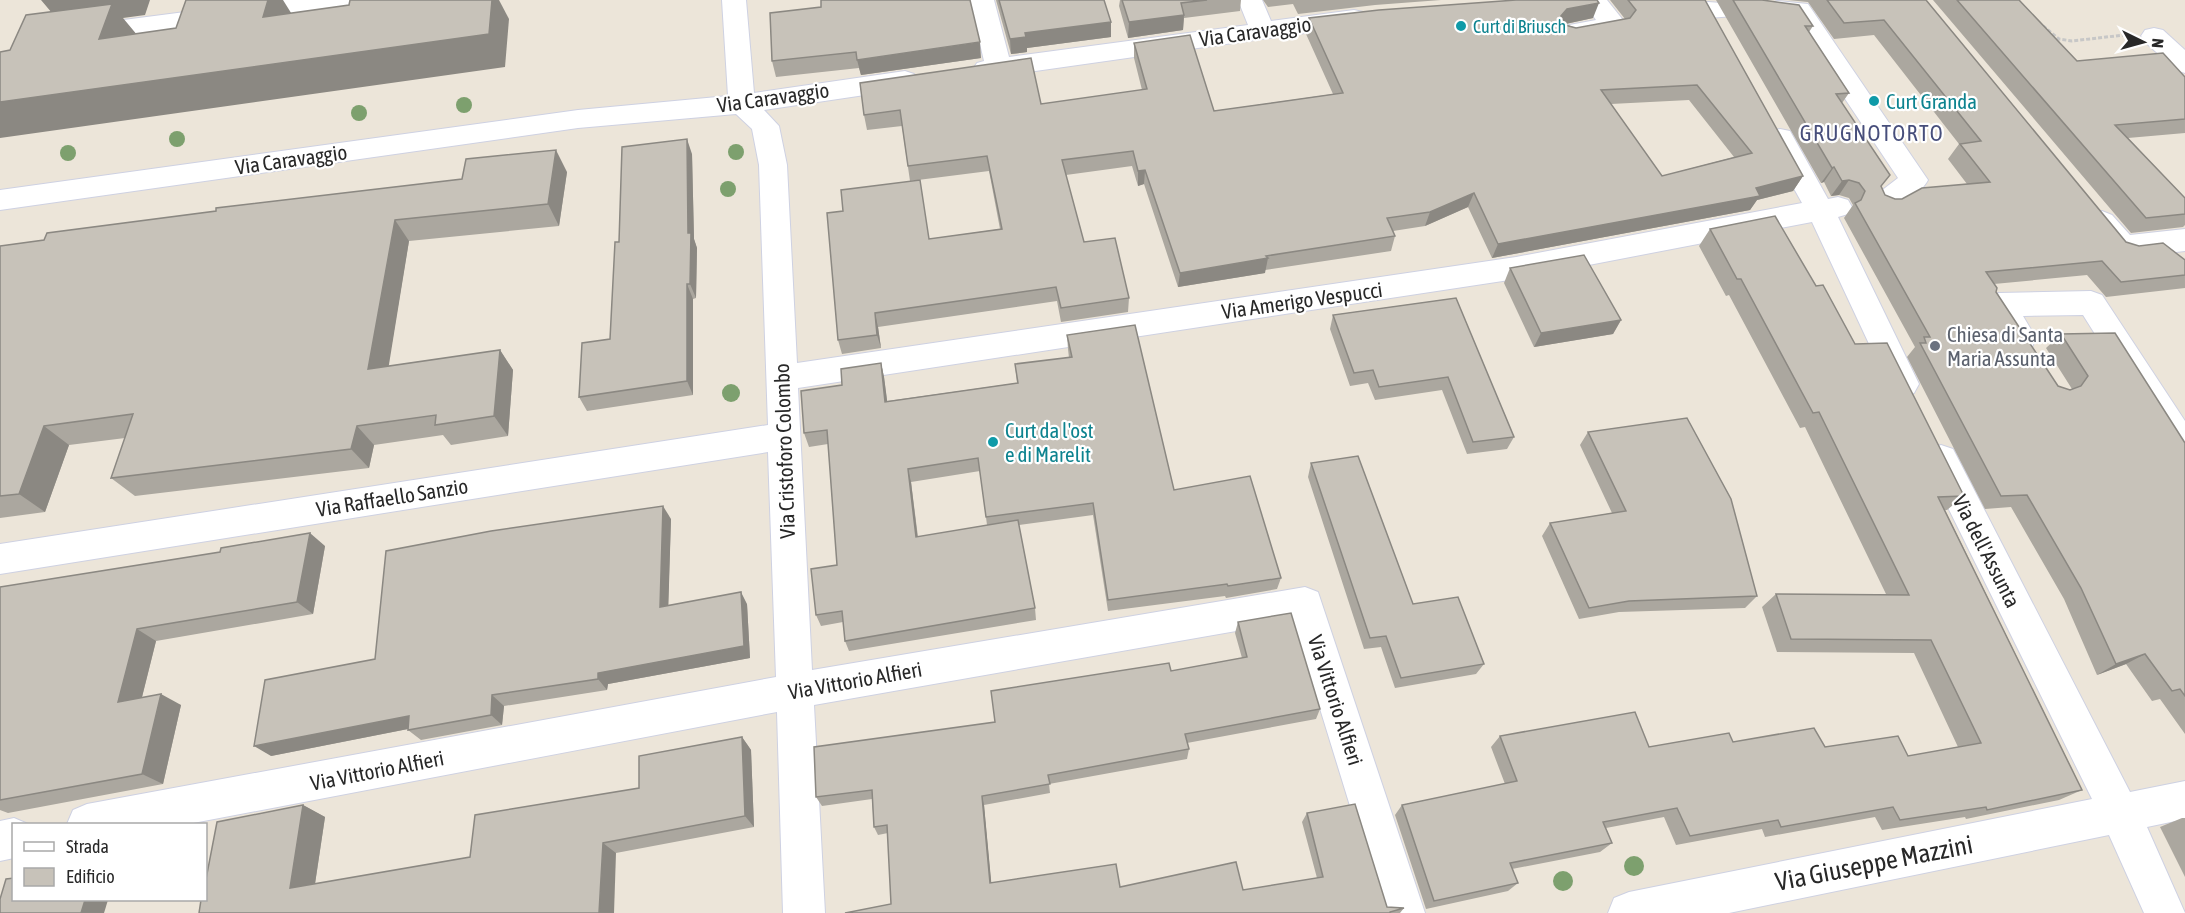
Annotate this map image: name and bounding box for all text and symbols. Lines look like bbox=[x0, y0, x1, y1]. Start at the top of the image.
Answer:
street label: Via Caravaggio bbox=[1197, 11, 1313, 51]
north arrow bbox=[2113, 12, 2173, 72]
place label: Curt di Briusch bbox=[1473, 16, 1566, 37]
marker: Curt di Briusch bbox=[1454, 19, 1468, 33]
text: N bbox=[2149, 38, 2167, 49]
street label: Via Caravaggio bbox=[715, 77, 831, 117]
place label: Curt Granda bbox=[1886, 89, 1977, 113]
marker: Curt Granda bbox=[1867, 94, 1881, 108]
district label: GRUGNOTORTO bbox=[1800, 120, 1944, 146]
street label: Via Caravaggio bbox=[233, 139, 349, 179]
street label: Via Amerigo Vespucci bbox=[1220, 277, 1384, 323]
place label: Chiesa di Santa Maria Assunta bbox=[1947, 322, 2063, 370]
marker: Chiesa di Santa Maria Assunta bbox=[1928, 339, 1942, 353]
street label: Via Cristoforo Colombo bbox=[769, 363, 799, 539]
place label: Curt da l'ost e di Marelit bbox=[1005, 418, 1094, 466]
marker: Curt da l'ost e di Marelit bbox=[986, 435, 1000, 449]
street label: Via Raffaello Sanzio bbox=[314, 473, 470, 521]
street label: Via dell'Assunta bbox=[1948, 491, 2026, 611]
street label: Via Vittorio Alfieri bbox=[1304, 632, 1368, 768]
street label: Via Vittorio Alfieri bbox=[786, 656, 924, 704]
street label: Via Vittorio Alfieri bbox=[308, 745, 446, 795]
legend bbox=[12, 823, 207, 901]
street label: Via Giuseppe Mazzini bbox=[1773, 829, 1975, 897]
text: Strada bbox=[66, 836, 109, 857]
text: Edificio bbox=[66, 866, 115, 887]

